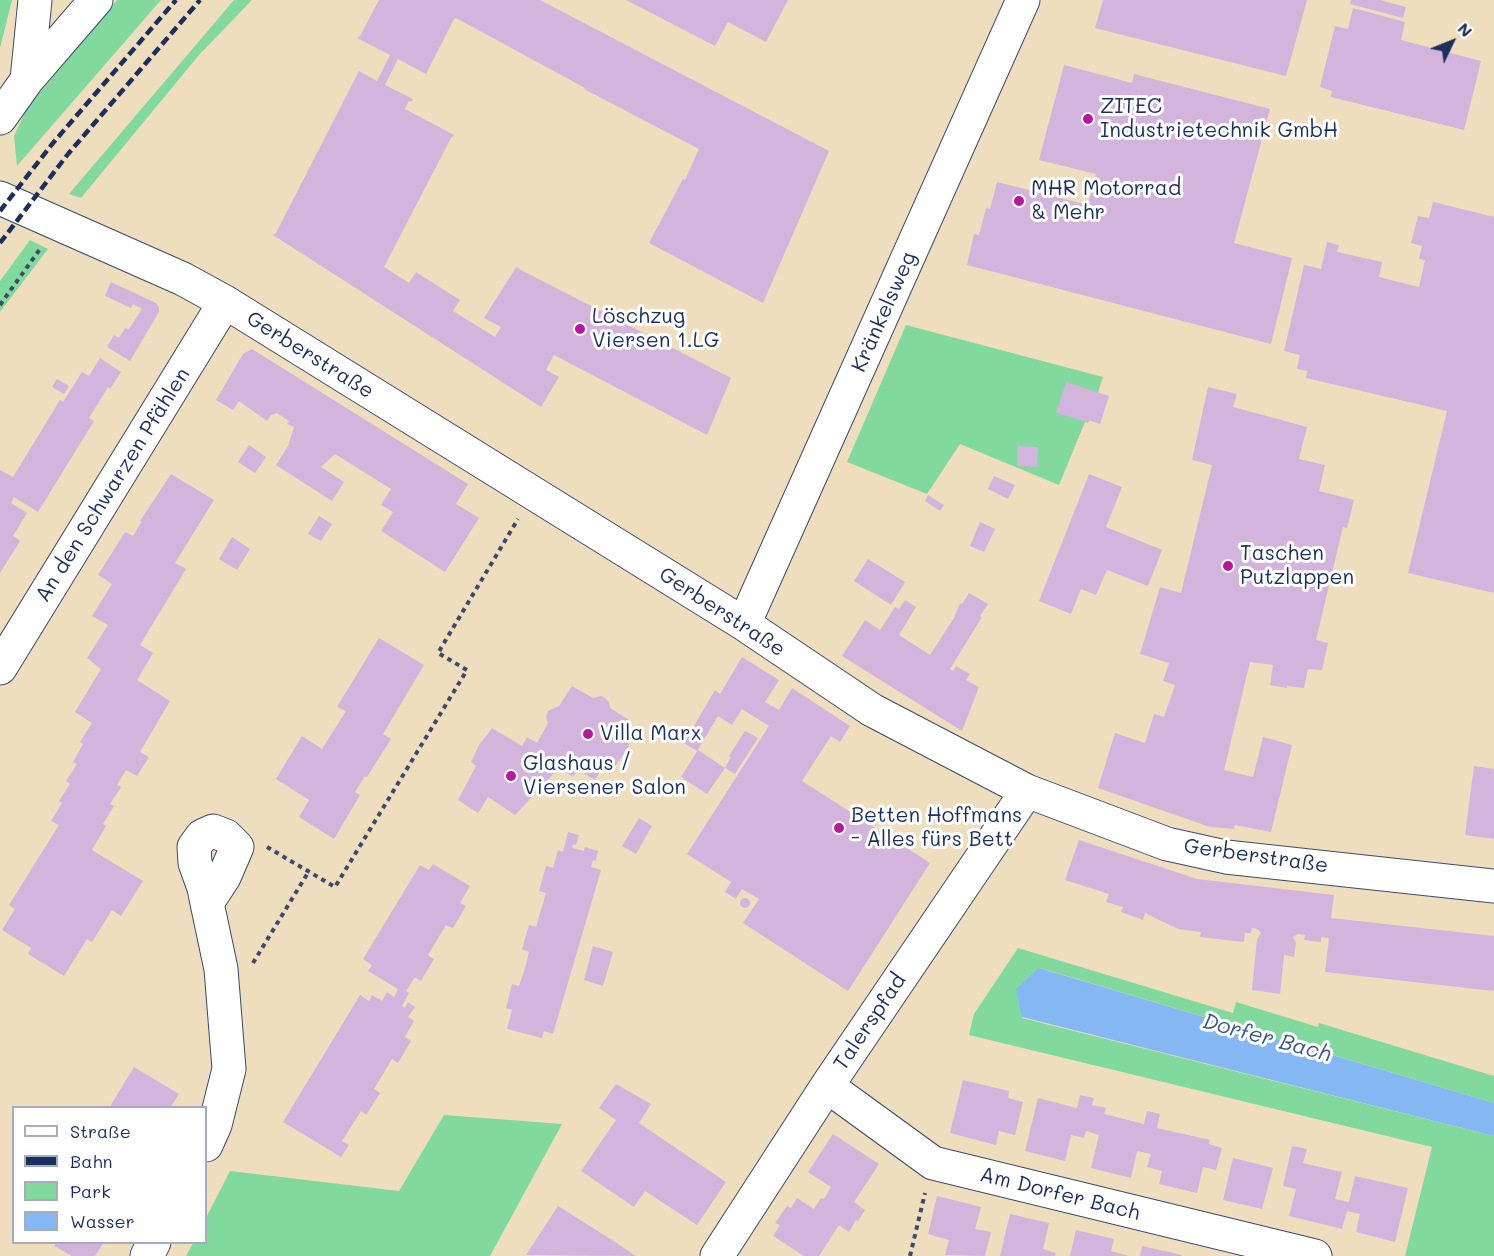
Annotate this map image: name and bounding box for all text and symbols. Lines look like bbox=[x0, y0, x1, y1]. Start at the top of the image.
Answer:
north arrow bbox=[1422, 12, 1482, 72]
text: N bbox=[1454, 18, 1477, 41]
place label: ZITEC Industrietechnik GmbH bbox=[1100, 94, 1338, 144]
marker: ZITEC Industrietechnik GmbH bbox=[1081, 112, 1095, 126]
place label: MHR Motorrad & Mehr bbox=[1031, 176, 1181, 226]
marker: MHR Motorrad & Mehr bbox=[1012, 194, 1026, 208]
street label: Kränkelsweg bbox=[846, 248, 922, 376]
place label: Löschzug Viersen 1.LG bbox=[592, 304, 719, 354]
street label: Gerberstraße bbox=[242, 306, 378, 404]
marker: Löschzug Viersen 1.LG bbox=[573, 322, 587, 336]
street label: An den Schwarzen Pfählen bbox=[30, 363, 196, 607]
place label: Taschen Putzlappen bbox=[1240, 541, 1354, 591]
marker: Taschen Putzlappen bbox=[1221, 559, 1235, 573]
street label: Gerberstraße bbox=[654, 562, 790, 662]
place label: Villa Marx bbox=[600, 721, 701, 747]
marker: Villa Marx bbox=[581, 727, 595, 741]
place label: Glashaus / Viersener Salon bbox=[523, 751, 686, 801]
marker: Glashaus / Viersener Salon bbox=[504, 769, 518, 783]
place label: Betten Hoffmans - Alles fürs Bett bbox=[851, 803, 1022, 853]
marker: Betten Hoffmans - Alles fürs Bett bbox=[832, 821, 846, 835]
street label: Gerberstraße bbox=[1182, 833, 1330, 879]
street label: Talerspfad bbox=[828, 969, 912, 1075]
water label: Dorfer Bach bbox=[1200, 1008, 1334, 1068]
legend bbox=[12, 1106, 207, 1244]
text: Straße bbox=[70, 1119, 131, 1143]
text: Bahn bbox=[70, 1149, 113, 1173]
street label: Am Dorfer Bach bbox=[977, 1162, 1143, 1226]
text: Park bbox=[70, 1179, 111, 1203]
text: Wasser bbox=[70, 1209, 135, 1233]

